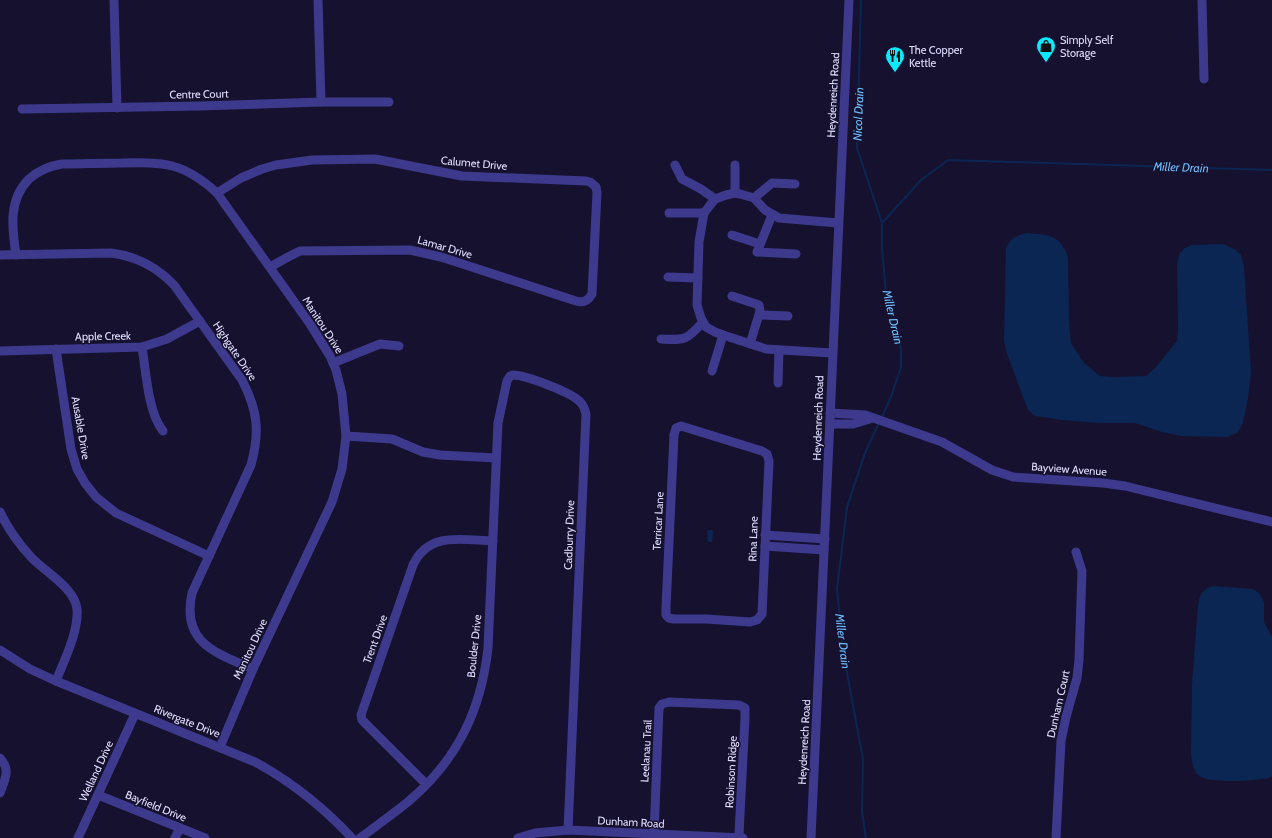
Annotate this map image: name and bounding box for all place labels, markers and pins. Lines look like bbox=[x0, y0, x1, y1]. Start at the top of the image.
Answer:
place label: Simply Self Storage bbox=[1060, 33, 1114, 60]
shop icon: Simply Self Storage bbox=[1035, 35, 1057, 63]
place label: The Copper Kettle bbox=[909, 43, 963, 70]
restaurant icon: The Copper Kettle bbox=[884, 45, 906, 73]

